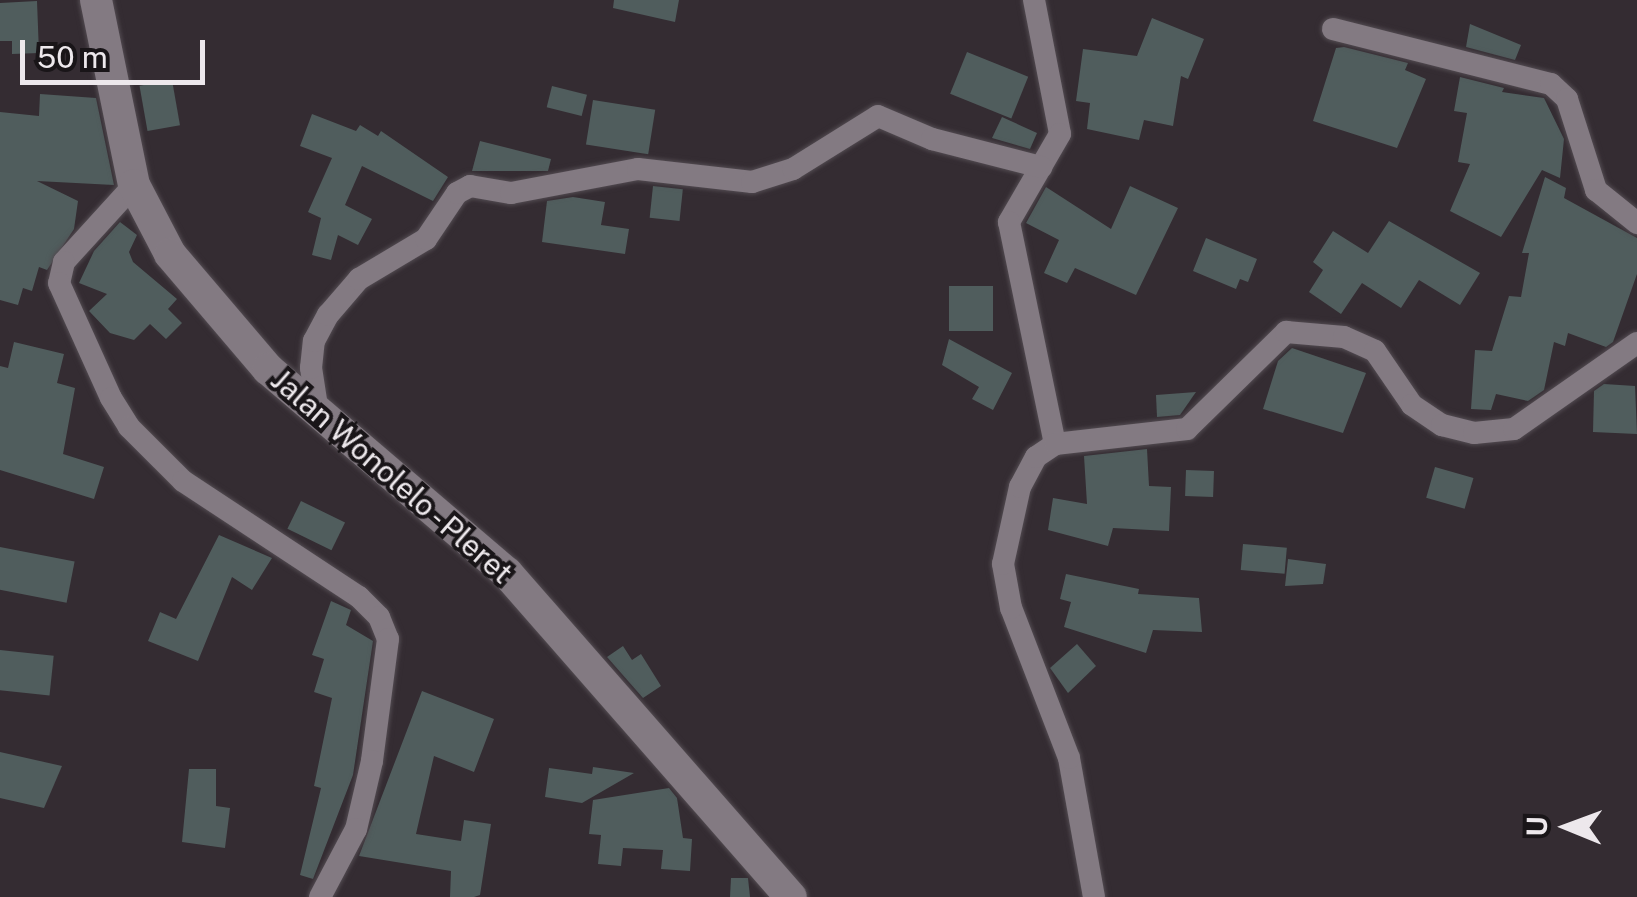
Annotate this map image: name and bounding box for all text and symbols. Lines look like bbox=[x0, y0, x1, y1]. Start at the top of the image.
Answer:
scale bar bbox=[25, 20, 210, 82]
text: 50 m bbox=[37, 39, 108, 75]
street label: Jalan Wonolelo - Pleret bbox=[260, 358, 524, 594]
north arrow bbox=[1517, 777, 1617, 877]
text: U bbox=[1520, 816, 1553, 837]

